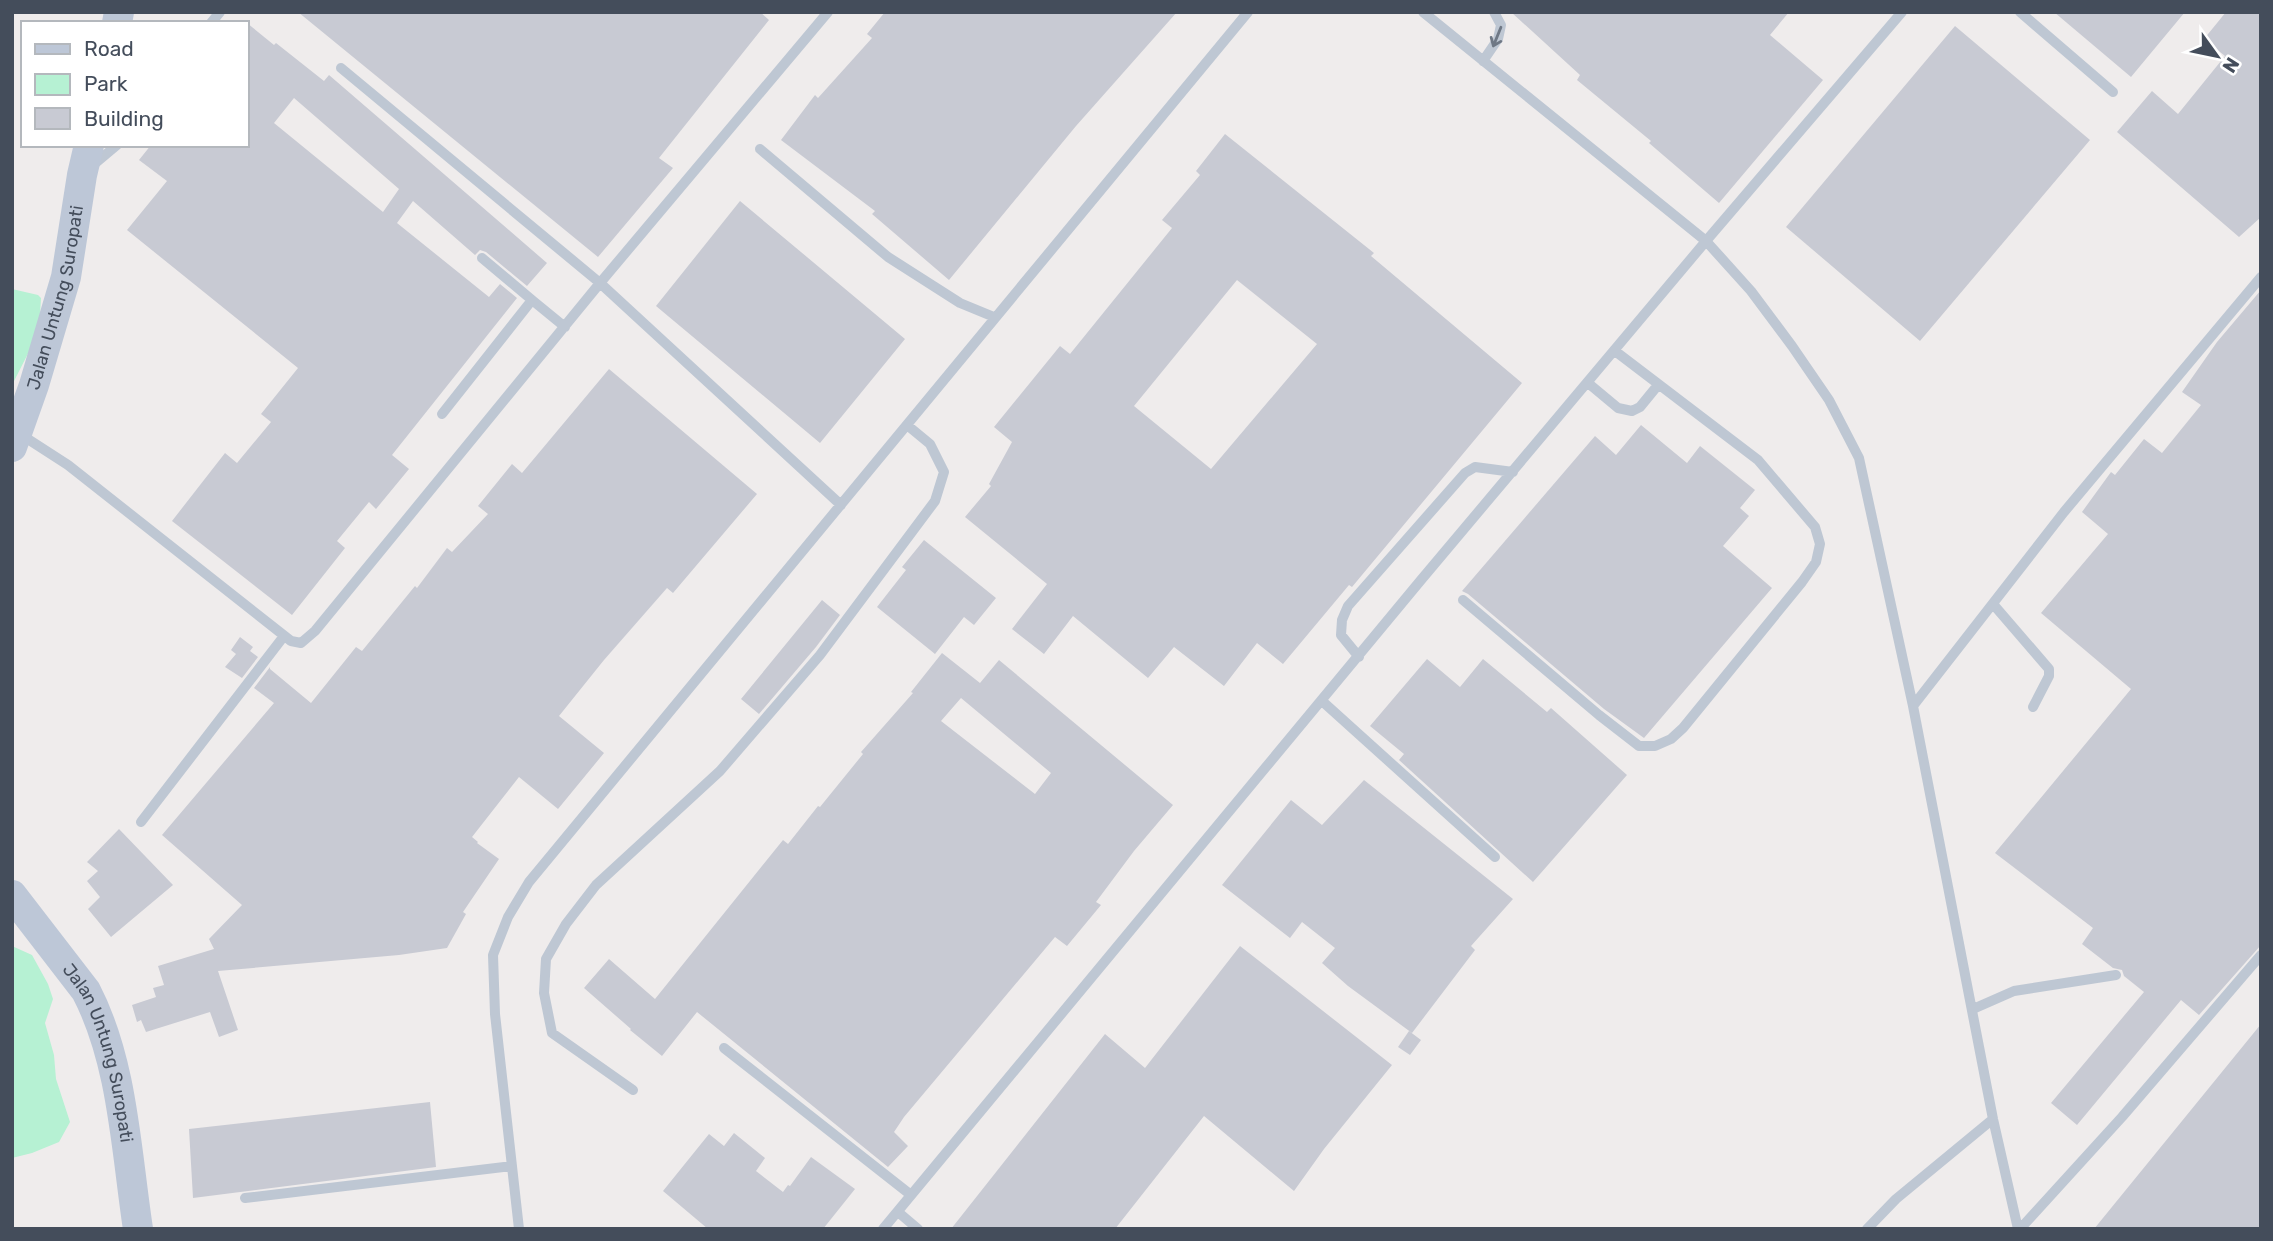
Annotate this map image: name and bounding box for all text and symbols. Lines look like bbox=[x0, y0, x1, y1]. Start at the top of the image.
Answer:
legend bbox=[21, 21, 248, 147]
north arrow bbox=[2182, 21, 2252, 91]
one-way arrow bbox=[1489, 26, 1502, 47]
text: Road bbox=[84, 36, 134, 61]
text: N bbox=[2217, 53, 2244, 77]
text: Park bbox=[84, 71, 128, 96]
text: Building bbox=[84, 106, 164, 131]
street label: Jalan Untung Suropati bbox=[22, 204, 88, 392]
street label: Jalan Untung Suropati bbox=[58, 959, 138, 1144]

